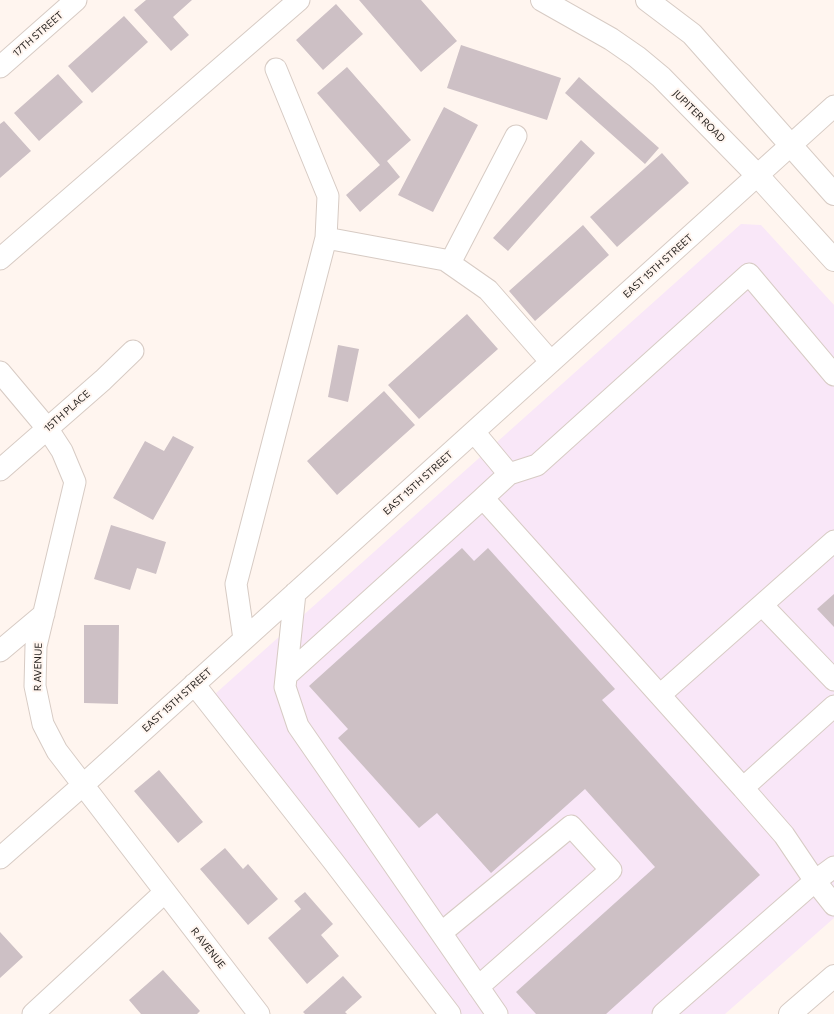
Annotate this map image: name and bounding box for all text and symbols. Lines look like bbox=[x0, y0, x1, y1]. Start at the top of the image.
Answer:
street label: 17TH STREET bbox=[10, 9, 66, 59]
street label: JUPITER ROAD bbox=[670, 87, 728, 145]
street label: EAST 15TH STREET bbox=[621, 232, 695, 300]
street label: 15TH PLACE bbox=[42, 388, 92, 434]
street label: EAST 15TH STREET bbox=[381, 449, 455, 517]
street label: R AVENUE bbox=[32, 643, 44, 691]
street label: EAST 15TH STREET bbox=[140, 666, 214, 734]
street label: R AVENUE bbox=[188, 925, 228, 971]

